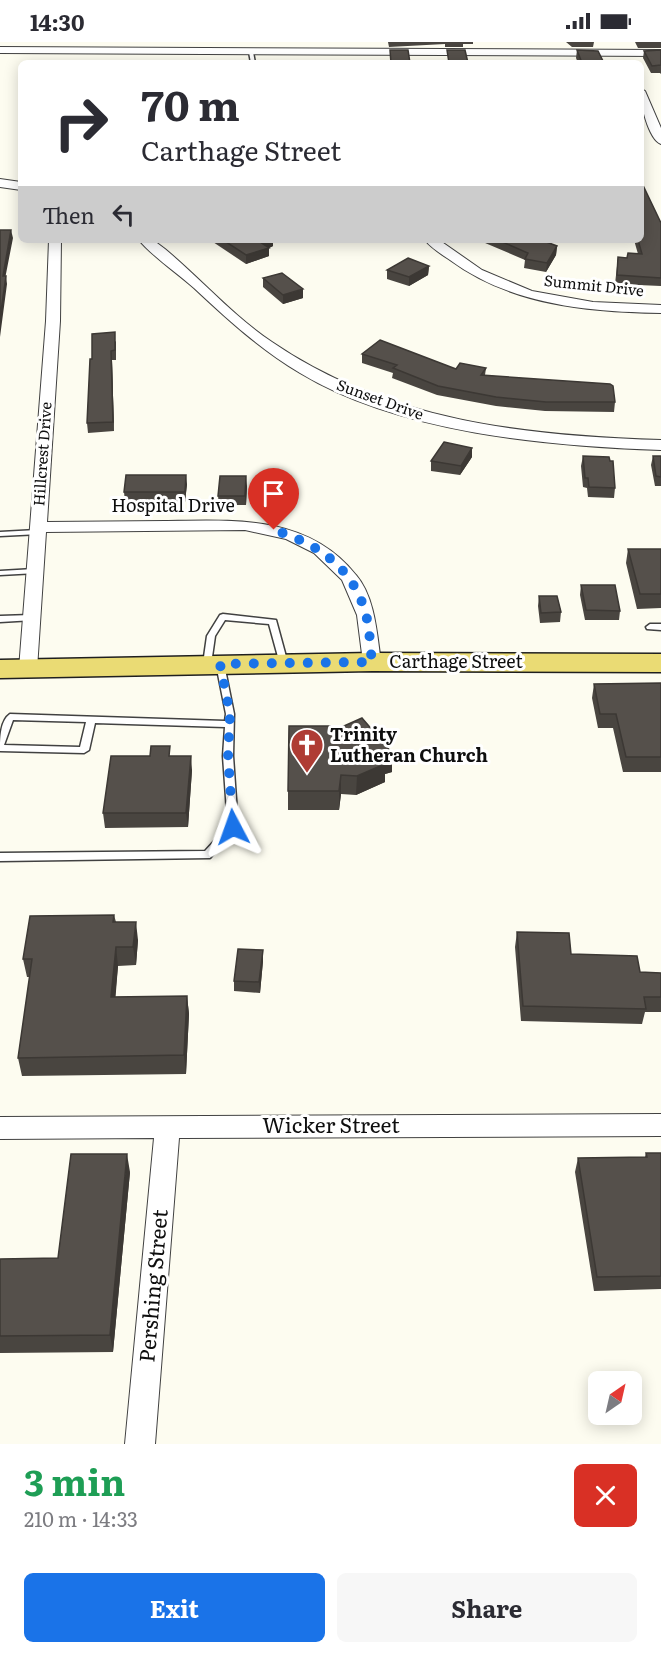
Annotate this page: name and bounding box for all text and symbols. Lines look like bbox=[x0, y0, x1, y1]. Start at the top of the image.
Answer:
text: 14:30 bbox=[30, 5, 84, 38]
text: 70 m bbox=[141, 72, 240, 134]
icon: right bbox=[42, 84, 120, 162]
text: Carthage Street bbox=[141, 129, 341, 169]
text: Then bbox=[42, 198, 95, 231]
icon: left bbox=[107, 198, 140, 231]
street label: Summit Drive bbox=[543, 268, 645, 301]
street label: Sunset Drive bbox=[334, 372, 427, 425]
street label: Hillcrest Drive bbox=[26, 401, 57, 507]
pin bbox=[248, 468, 299, 530]
icon: arrive bbox=[257, 477, 290, 510]
street label: Hospital Drive bbox=[111, 491, 235, 518]
street label: Carthage Street bbox=[389, 647, 523, 674]
place label: Trinity Lutheran Church bbox=[330, 720, 488, 768]
church icon: Trinity Lutheran Church bbox=[289, 727, 325, 774]
position arrow bbox=[201, 795, 265, 859]
street label: Wicker Street bbox=[262, 1108, 400, 1139]
street label: Pershing Street bbox=[129, 1207, 174, 1364]
north arrow bbox=[588, 1371, 642, 1425]
map controls bbox=[588, 1371, 642, 1425]
text: 3 min bbox=[24, 1454, 125, 1507]
button: close bbox=[574, 1464, 637, 1527]
text: 210 m · 14:33 bbox=[24, 1503, 138, 1533]
button: Exit bbox=[24, 1573, 325, 1642]
button: Share bbox=[337, 1573, 637, 1642]

